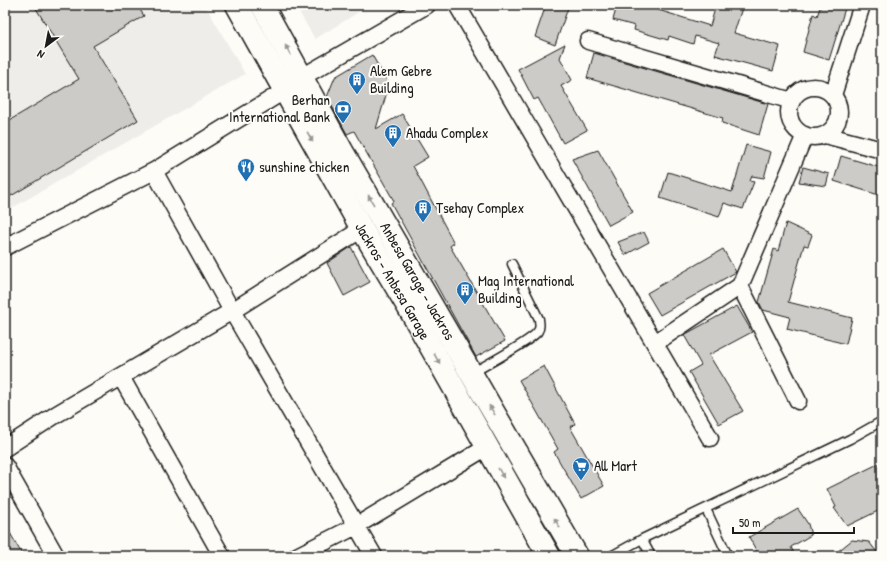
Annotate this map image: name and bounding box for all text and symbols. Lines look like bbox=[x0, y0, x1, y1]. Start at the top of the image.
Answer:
north arrow bbox=[26, 26, 66, 66]
one-way arrow bbox=[284, 44, 291, 56]
text: N bbox=[34, 47, 47, 62]
place label: Alem Gebre Building bbox=[370, 60, 432, 98]
building icon: Alem Gebre Building bbox=[347, 70, 367, 95]
place label: Berhan International Bank bbox=[229, 89, 330, 127]
bank icon: Berhan International Bank bbox=[333, 99, 353, 124]
place label: Ahadu Complex bbox=[406, 122, 489, 143]
building icon: Ahadu Complex bbox=[383, 123, 403, 148]
one-way arrow bbox=[307, 131, 314, 143]
place label: sunshine chicken bbox=[259, 156, 350, 177]
restaurant icon: sunshine chicken bbox=[236, 157, 256, 182]
one-way arrow bbox=[368, 194, 375, 206]
place label: Tsehay Complex bbox=[436, 197, 525, 218]
building icon: Tsehay Complex bbox=[413, 198, 433, 223]
street label: Jackros - Anbesa Garage bbox=[350, 218, 436, 343]
street label: Anbesa Garage - Jackros bbox=[376, 218, 461, 344]
place label: Mag International Building bbox=[478, 270, 574, 308]
building icon: Mag International Building bbox=[455, 280, 475, 305]
one-way arrow bbox=[434, 353, 441, 365]
one-way arrow bbox=[489, 404, 496, 416]
place label: All Mart bbox=[594, 455, 638, 476]
supermarket icon: All Mart bbox=[571, 456, 591, 481]
one-way arrow bbox=[498, 467, 505, 478]
scale bar bbox=[733, 509, 854, 535]
text: 50 m bbox=[739, 514, 760, 531]
one-way arrow bbox=[553, 518, 561, 528]

